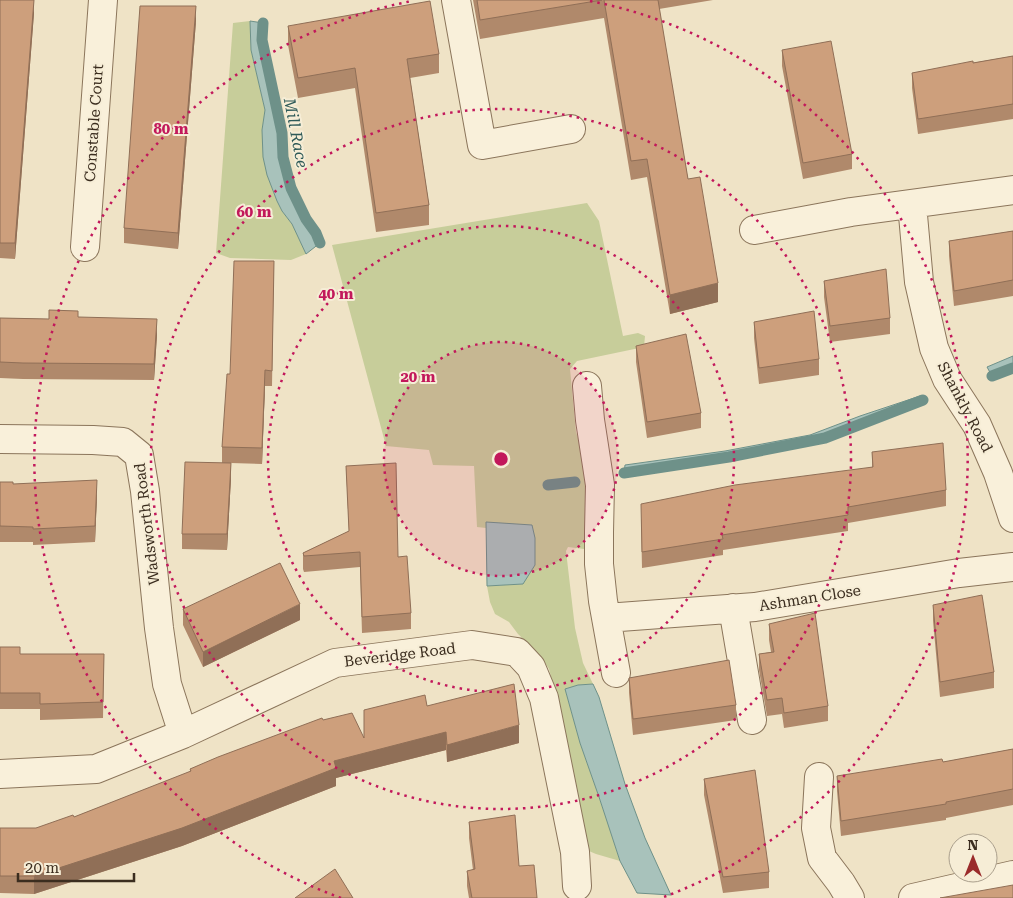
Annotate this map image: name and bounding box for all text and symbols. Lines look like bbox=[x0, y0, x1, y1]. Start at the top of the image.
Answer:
street label: Constable Court bbox=[81, 63, 107, 183]
water label: Mill Race bbox=[280, 96, 312, 170]
text: 80 m bbox=[153, 120, 189, 138]
text: 60 m bbox=[236, 203, 272, 221]
text: 40 m bbox=[318, 285, 354, 303]
street label: Shankly Road bbox=[934, 359, 997, 456]
text: 20 m bbox=[400, 368, 436, 386]
centre of rings bbox=[492, 450, 510, 468]
street label: Wadsworth Road bbox=[131, 462, 163, 586]
street label: Ashman Close bbox=[758, 581, 862, 615]
street label: Beveridge Road bbox=[343, 639, 457, 671]
north arrow bbox=[948, 833, 998, 883]
text: N bbox=[968, 837, 979, 853]
scale bar bbox=[18, 850, 134, 882]
text: 20 m bbox=[25, 859, 60, 877]

